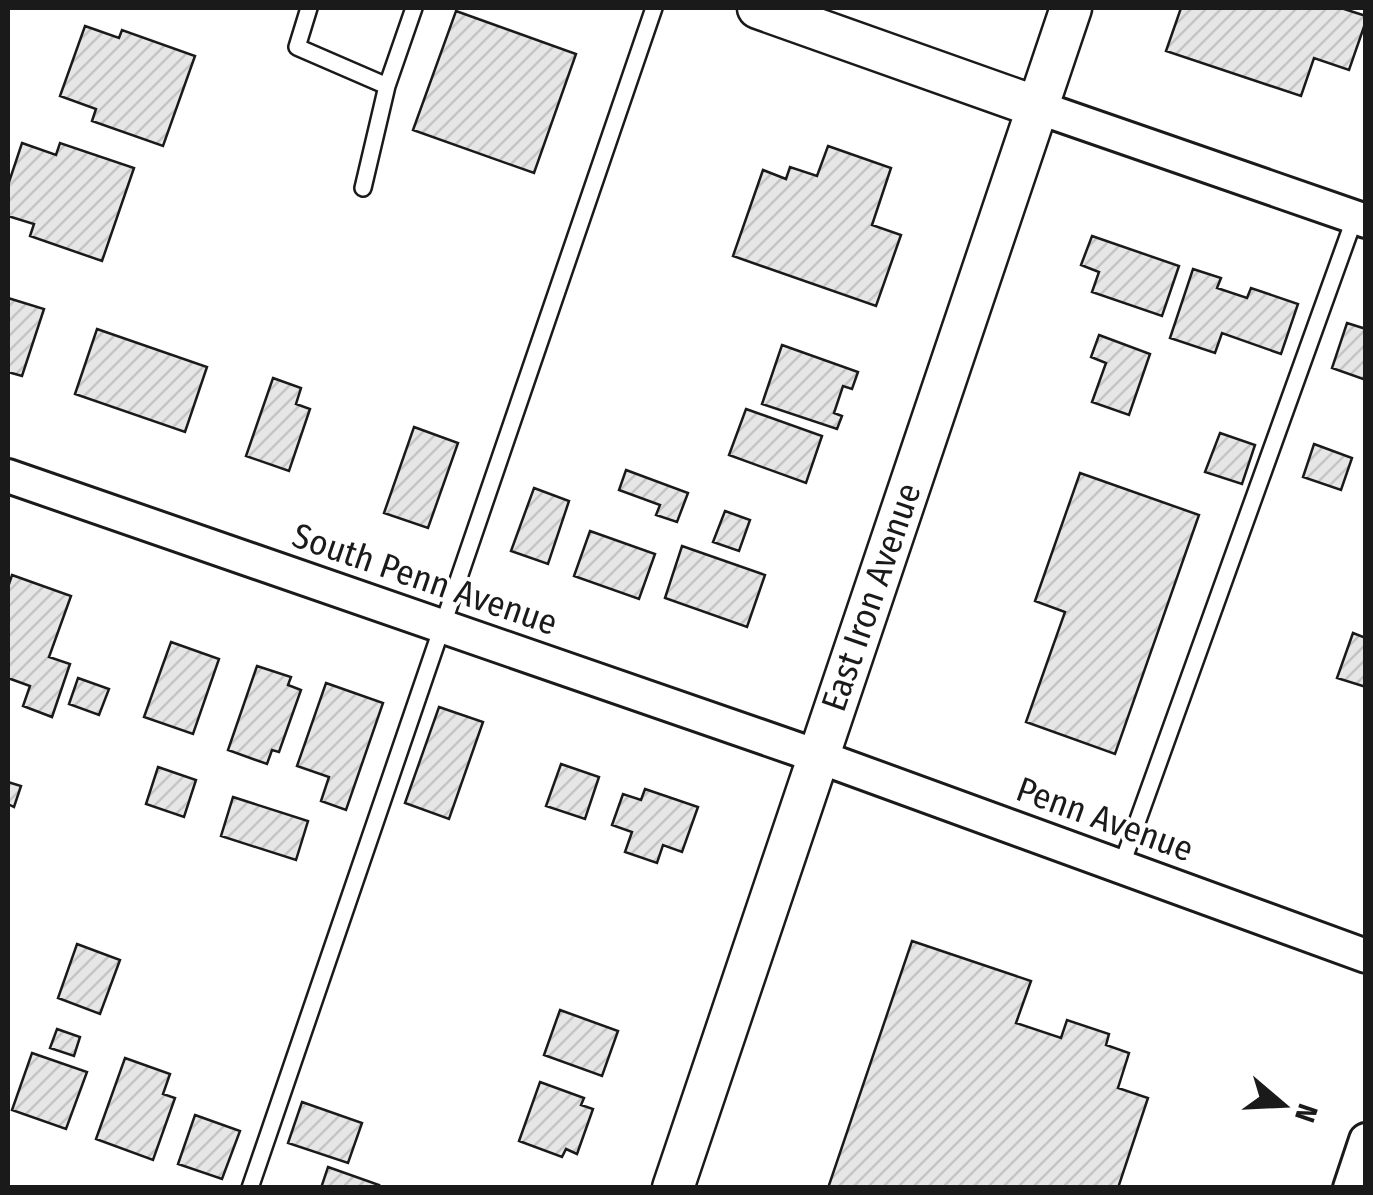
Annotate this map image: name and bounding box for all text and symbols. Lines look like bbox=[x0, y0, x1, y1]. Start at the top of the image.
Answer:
street label: East Iron Avenue bbox=[812, 478, 930, 716]
street label: South Penn Avenue bbox=[287, 514, 563, 644]
street label: Penn Avenue bbox=[1011, 768, 1199, 870]
north arrow bbox=[1233, 1055, 1333, 1155]
text: N bbox=[1288, 1100, 1324, 1126]

